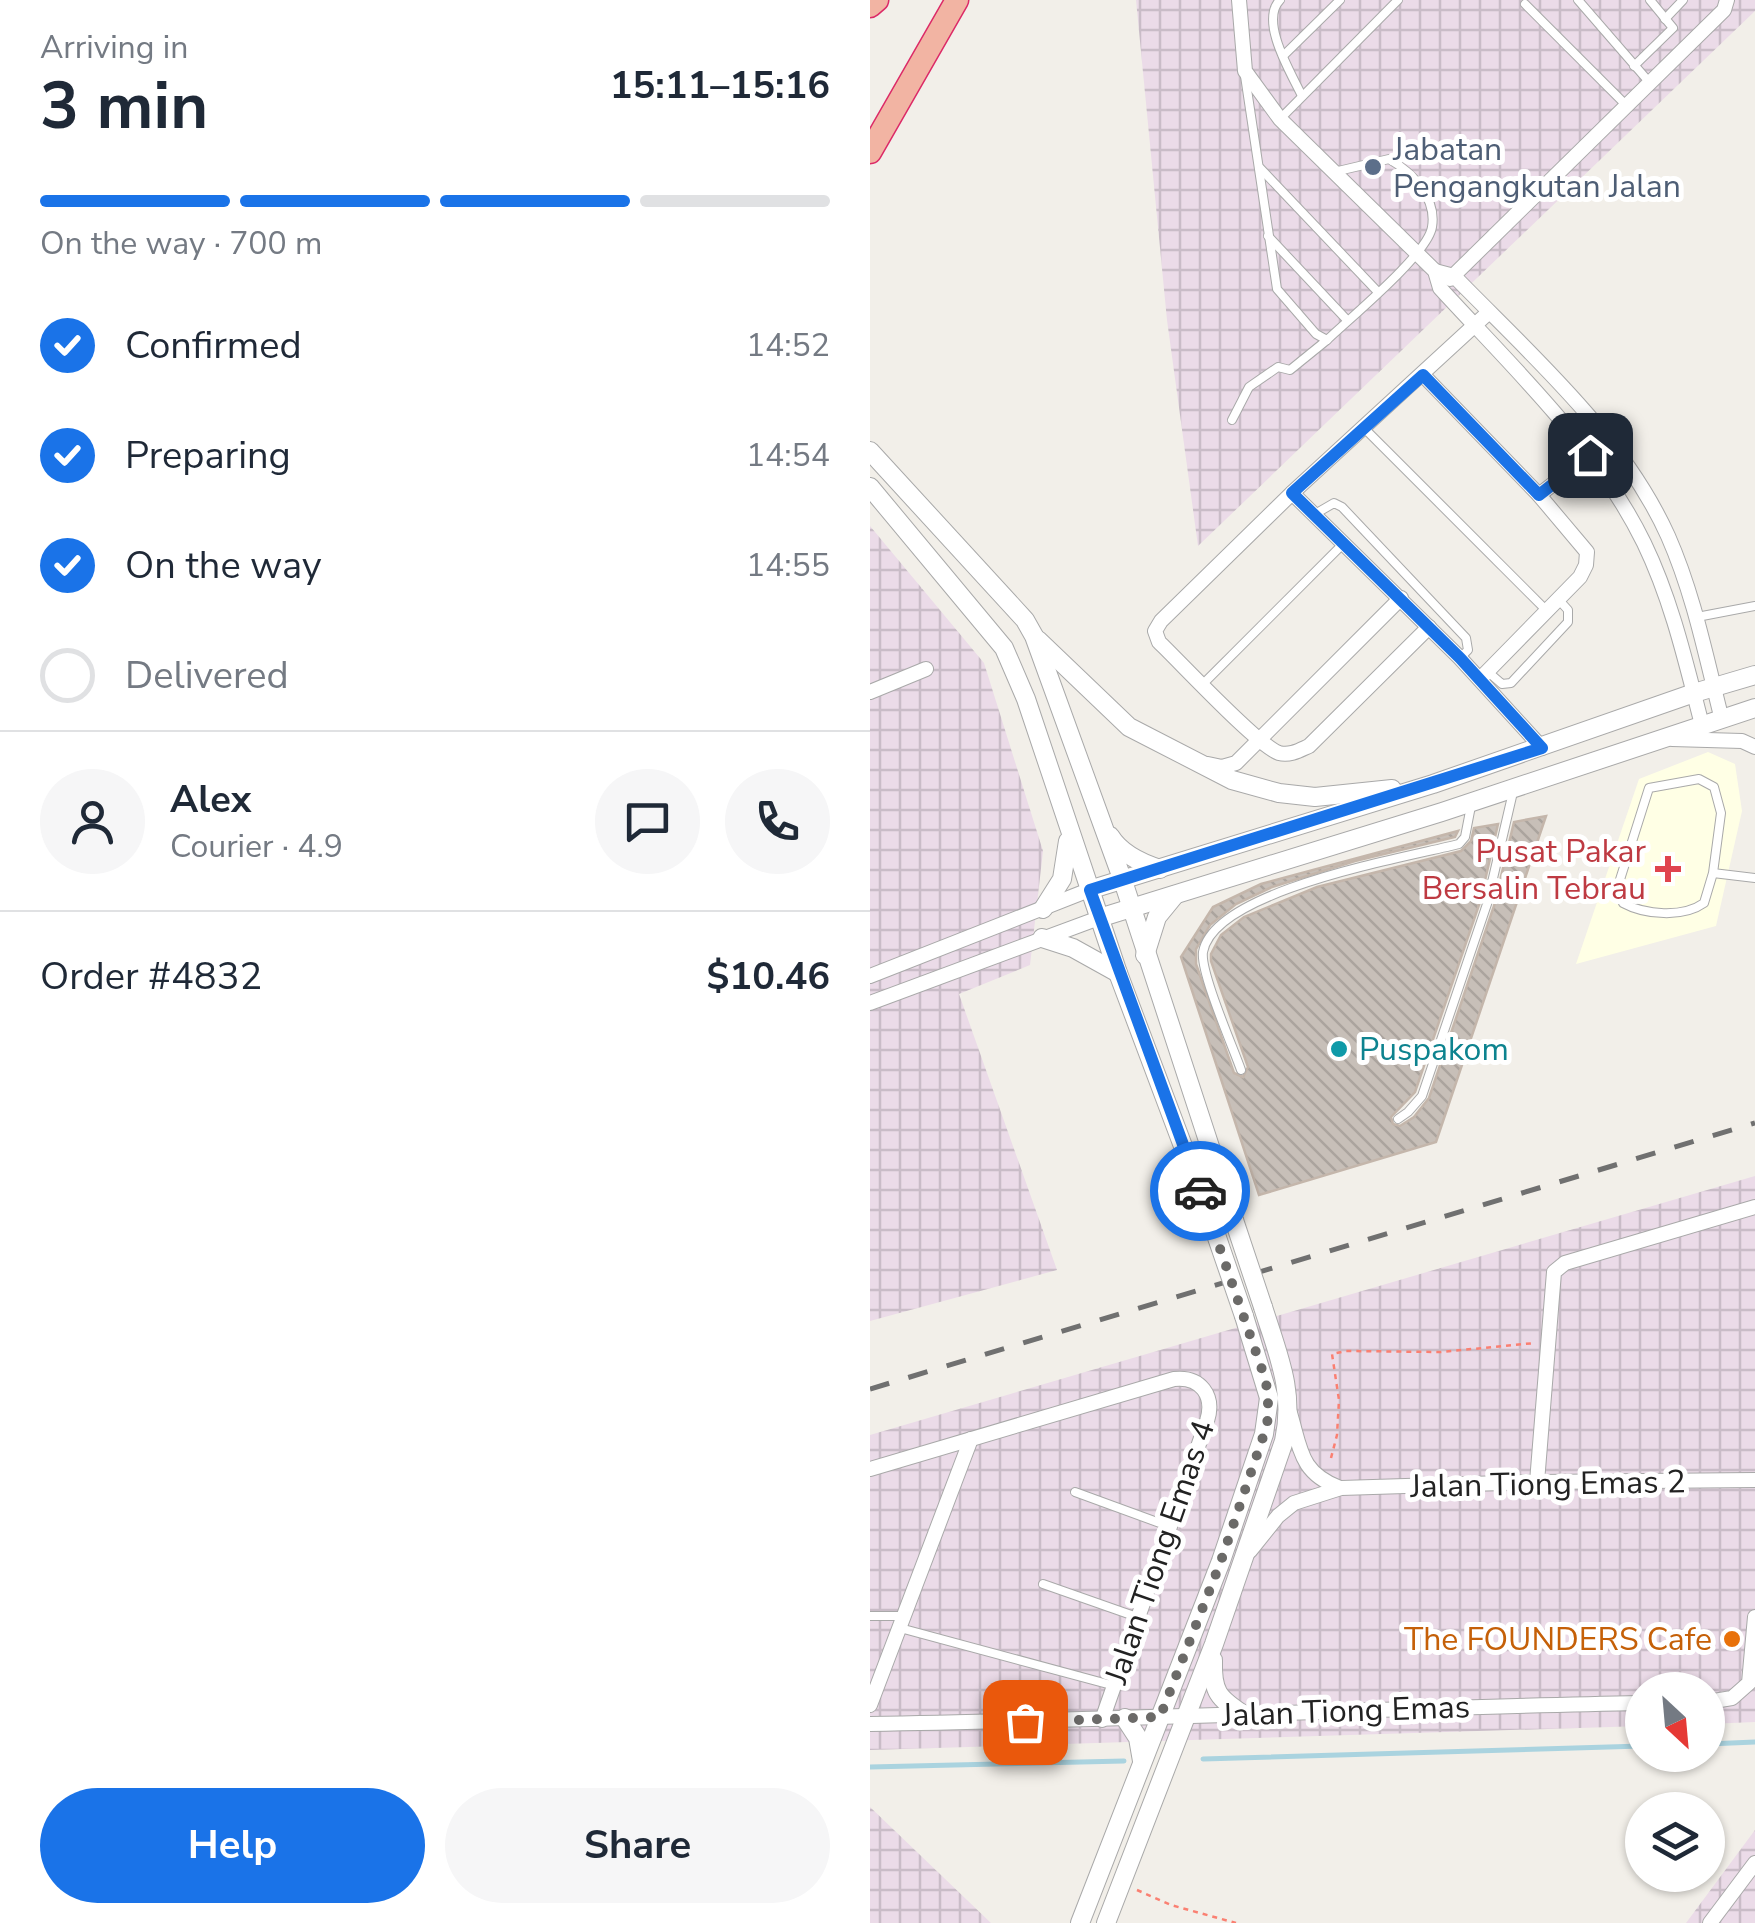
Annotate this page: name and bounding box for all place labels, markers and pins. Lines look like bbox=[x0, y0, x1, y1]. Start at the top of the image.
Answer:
place label: Jabatan Pengangkutan Jalan bbox=[1392, 128, 1681, 208]
marker: Jabatan Pengangkutan Jalan bbox=[1362, 156, 1384, 178]
pin bbox=[1548, 413, 1633, 498]
place label: Pusat Pakar Bersalin Tebrau bbox=[1422, 830, 1647, 910]
marker: Pusat Pakar Bersalin Tebrau bbox=[1655, 856, 1681, 882]
place label: Puspakom bbox=[1359, 1028, 1509, 1071]
marker: Puspakom bbox=[1328, 1038, 1350, 1060]
place label: The FOUNDERS Cafe bbox=[1404, 1618, 1712, 1661]
marker: The FOUNDERS Cafe bbox=[1721, 1628, 1743, 1650]
pin bbox=[983, 1680, 1068, 1765]

